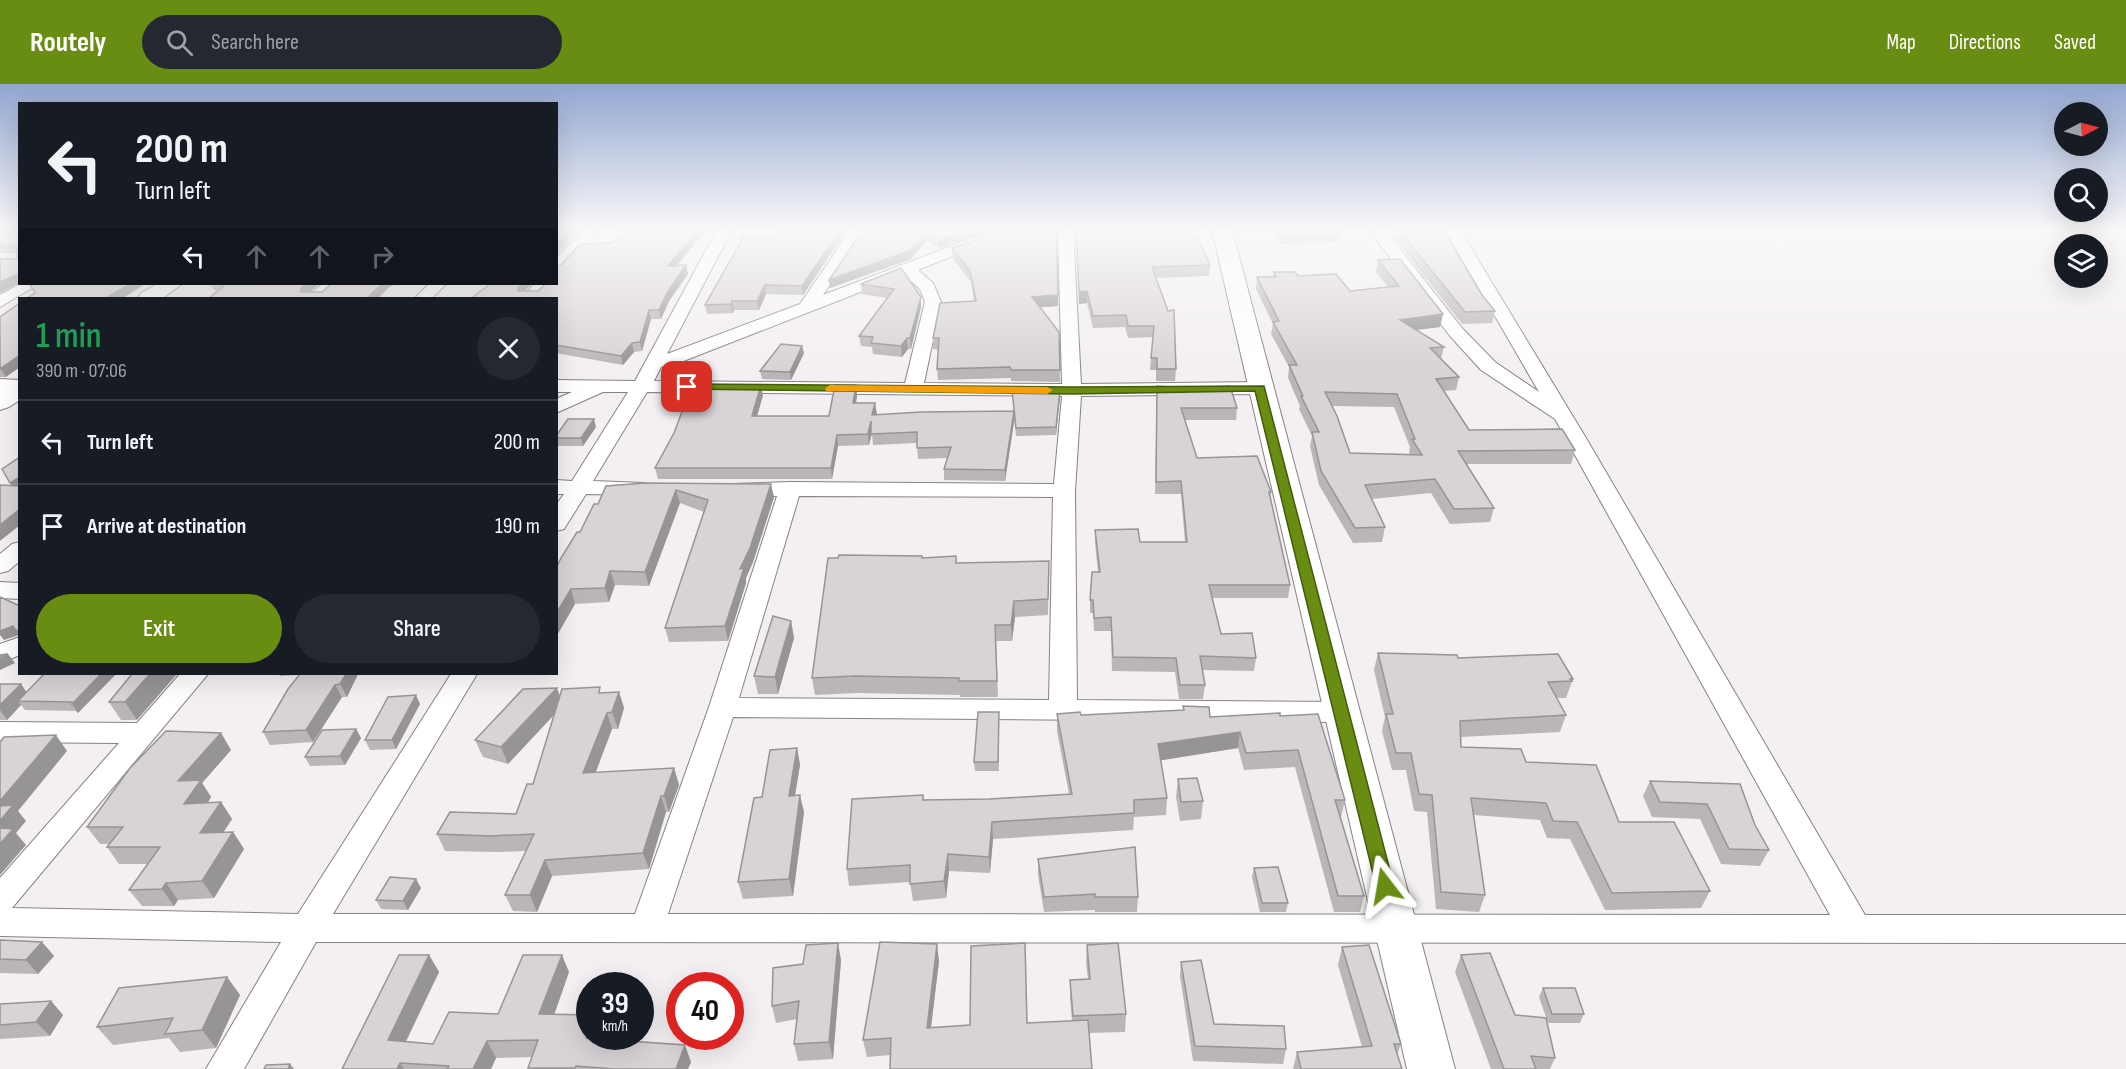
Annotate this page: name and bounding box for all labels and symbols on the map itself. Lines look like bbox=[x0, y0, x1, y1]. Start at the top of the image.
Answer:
north arrow bbox=[2054, 102, 2108, 156]
pin bbox=[661, 361, 712, 412]
position arrow bbox=[1353, 854, 1417, 918]
speed limit sign: 40 bbox=[666, 972, 744, 1050]

